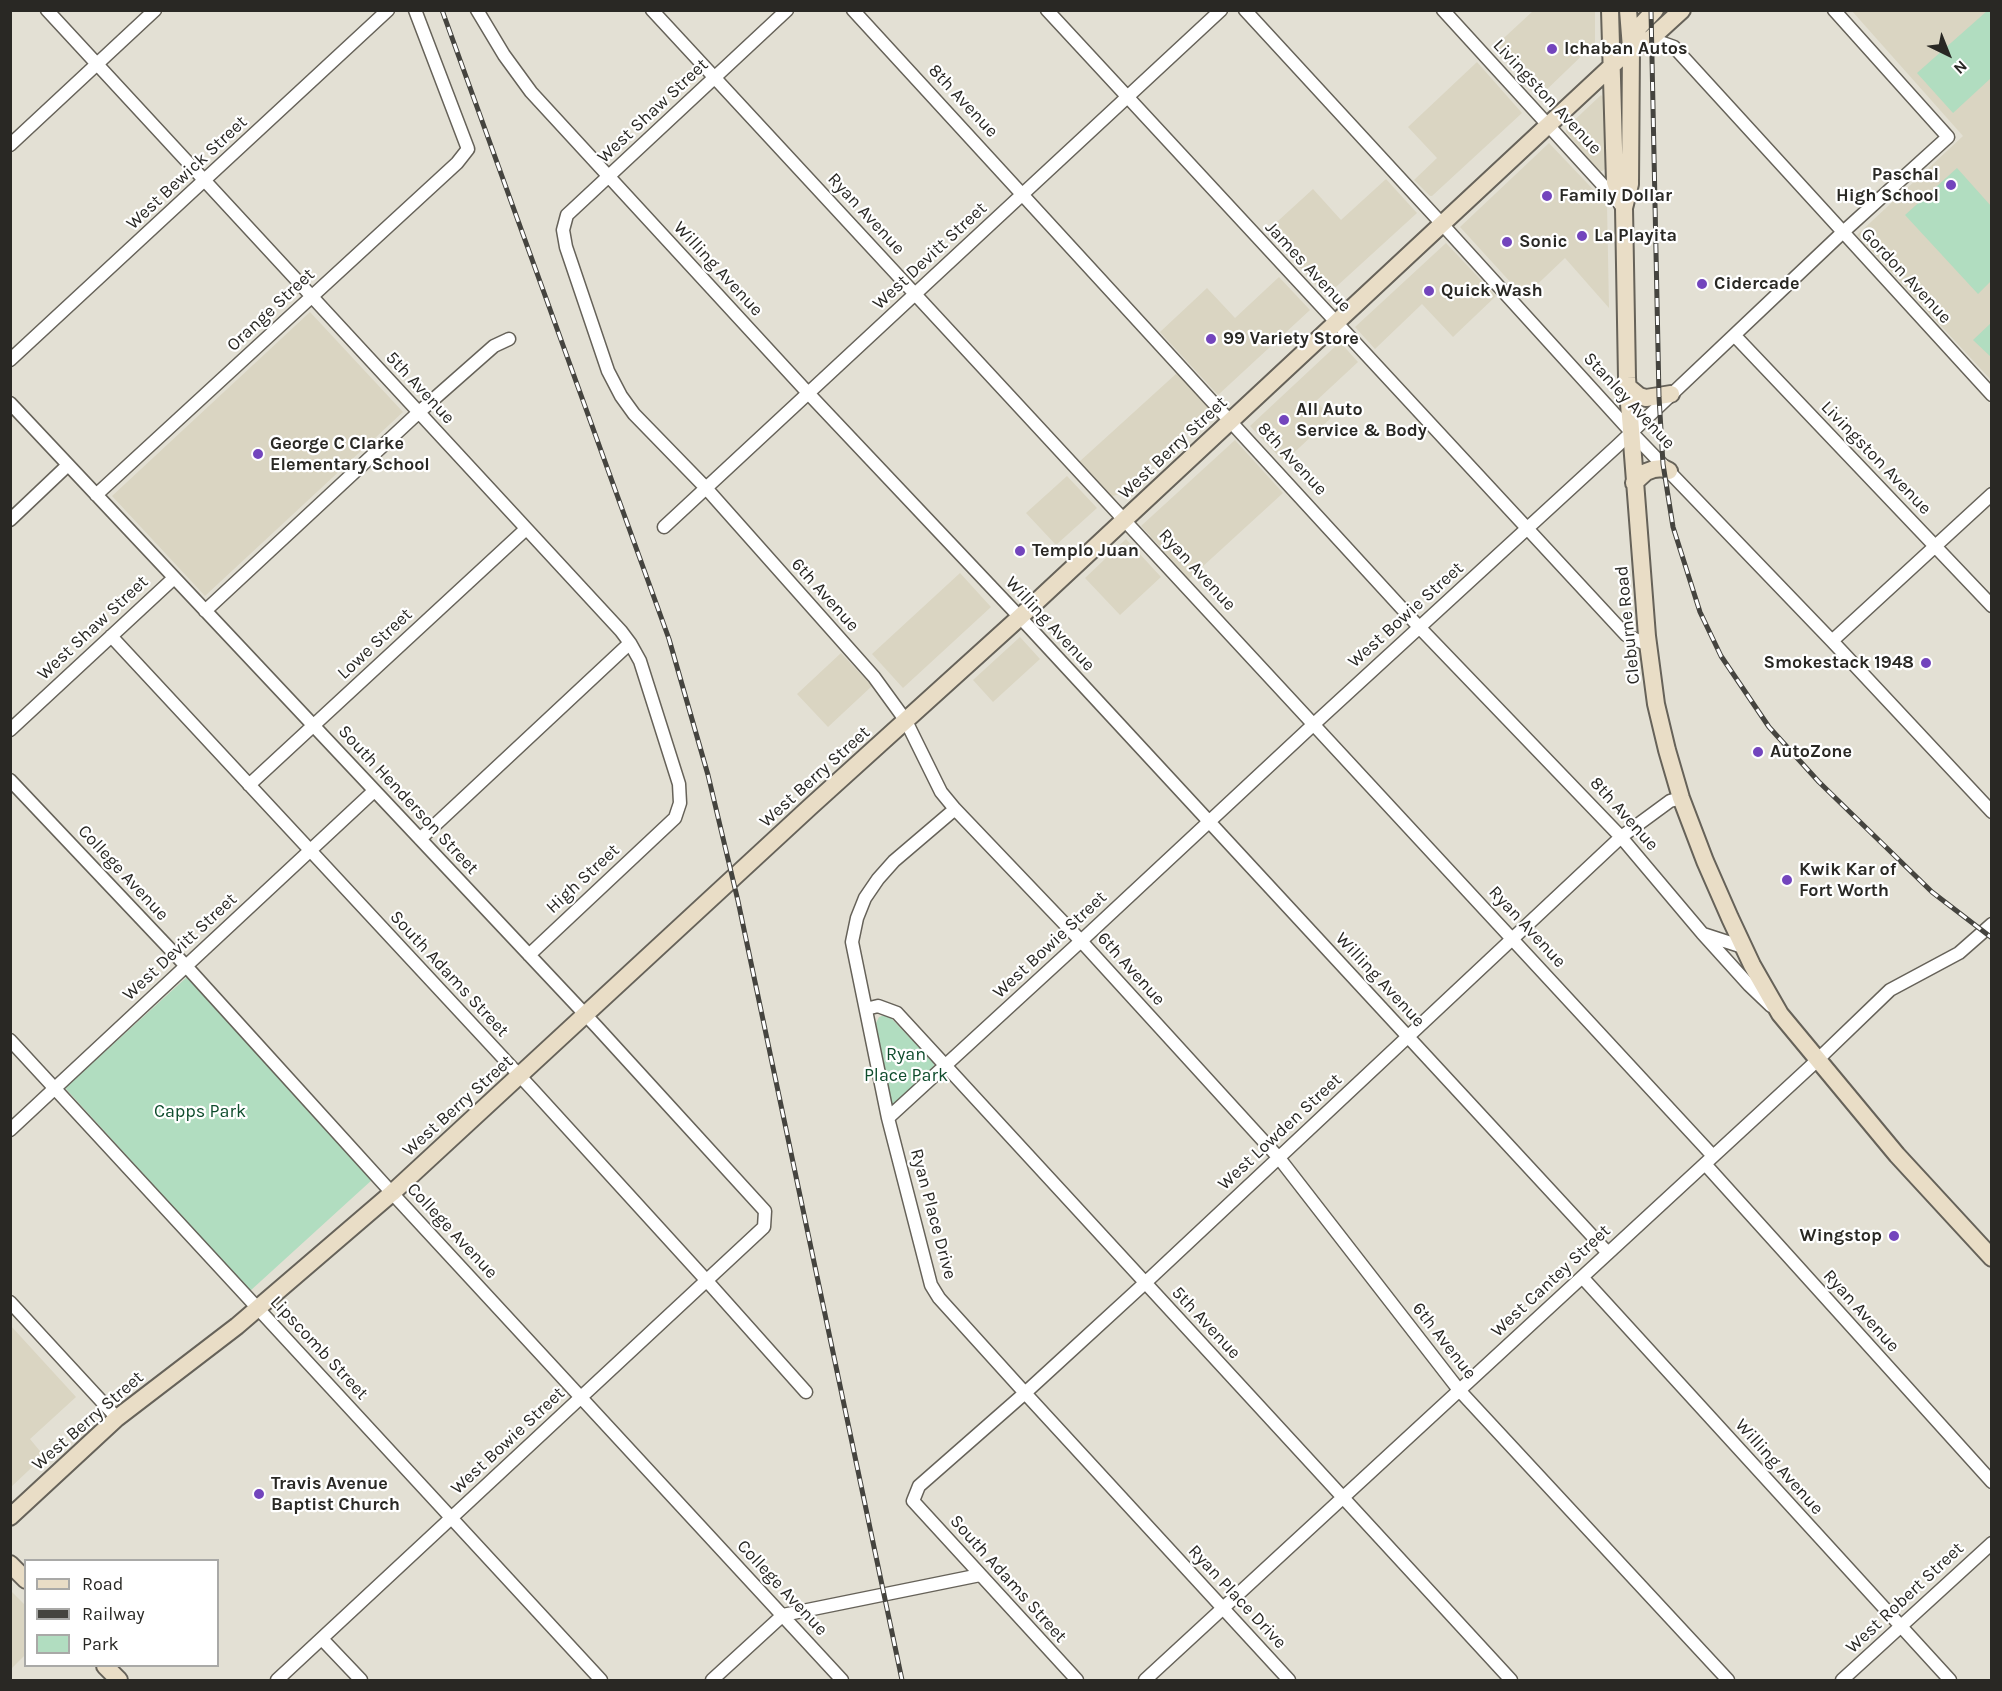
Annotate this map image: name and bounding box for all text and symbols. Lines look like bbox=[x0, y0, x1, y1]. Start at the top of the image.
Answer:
north arrow bbox=[1918, 24, 1978, 84]
street label: Livingston Avenue bbox=[1488, 35, 1606, 159]
place label: Ichaban Autos bbox=[1564, 38, 1687, 60]
marker: Ichaban Autos bbox=[1545, 42, 1559, 56]
street label: West Shaw Street bbox=[593, 54, 713, 168]
text: N bbox=[1950, 57, 1971, 78]
street label: 8th Avenue bbox=[924, 60, 1002, 142]
street label: West Bewick Street bbox=[122, 111, 252, 235]
place label: Paschal High School bbox=[1836, 164, 1939, 207]
street label: Ryan Avenue bbox=[823, 169, 909, 259]
marker: Paschal High School bbox=[1944, 178, 1958, 192]
place label: Family Dollar bbox=[1559, 185, 1672, 207]
marker: Family Dollar bbox=[1540, 189, 1554, 203]
street label: West Devitt Street bbox=[869, 198, 991, 314]
street label: Willing Avenue bbox=[669, 217, 767, 321]
street label: James Avenue bbox=[1260, 217, 1356, 317]
street label: Gordon Avenue bbox=[1856, 224, 1956, 328]
place label: La Playita bbox=[1594, 225, 1677, 247]
marker: La Playita bbox=[1575, 229, 1589, 243]
place label: Sonic bbox=[1519, 231, 1567, 253]
marker: Sonic bbox=[1500, 235, 1514, 249]
street label: Orange Street bbox=[223, 264, 319, 356]
place label: Cidercade bbox=[1714, 273, 1800, 295]
marker: Cidercade bbox=[1695, 277, 1709, 291]
place label: Quick Wash bbox=[1441, 280, 1543, 302]
marker: Quick Wash bbox=[1422, 284, 1436, 298]
place label: 99 Variety Store bbox=[1223, 328, 1359, 350]
marker: 99 Variety Store bbox=[1204, 332, 1218, 346]
street label: 5th Avenue bbox=[381, 347, 459, 429]
street label: Stanley Avenue bbox=[1579, 348, 1679, 454]
street label: West Berry Street bbox=[1114, 392, 1232, 504]
street label: Livingston Avenue bbox=[1816, 397, 1936, 519]
place label: All Auto Service & Body bbox=[1296, 399, 1427, 442]
marker: All Auto Service & Body bbox=[1277, 413, 1291, 427]
street label: 8th Avenue bbox=[1253, 418, 1331, 500]
place label: George C Clarke Elementary School bbox=[270, 433, 430, 476]
marker: George C Clarke Elementary School bbox=[251, 447, 265, 461]
street label: Ryan Avenue bbox=[1154, 525, 1240, 615]
place label: Templo Juan bbox=[1032, 540, 1139, 562]
marker: Templo Juan bbox=[1013, 544, 1027, 558]
street label: 6th Avenue bbox=[786, 554, 864, 636]
street label: West Bowie Street bbox=[1344, 558, 1468, 672]
street label: Cleburne Road bbox=[1611, 565, 1645, 685]
street label: West Shaw Street bbox=[33, 571, 153, 685]
street label: Willing Avenue bbox=[1001, 572, 1099, 676]
street label: Lowe Street bbox=[333, 604, 417, 684]
place label: Smokestack 1948 bbox=[1763, 652, 1914, 674]
marker: Smokestack 1948 bbox=[1919, 656, 1933, 670]
street label: South Henderson Street bbox=[333, 721, 483, 879]
street label: West Berry Street bbox=[755, 722, 875, 832]
place label: AutoZone bbox=[1770, 741, 1852, 763]
marker: AutoZone bbox=[1751, 745, 1765, 759]
street label: 8th Avenue bbox=[1585, 773, 1663, 855]
street label: College Avenue bbox=[73, 821, 173, 925]
street label: High Street bbox=[542, 840, 624, 918]
place label: Kwik Kar of Fort Worth bbox=[1799, 859, 1896, 902]
marker: Kwik Kar of Fort Worth bbox=[1780, 873, 1794, 887]
street label: Ryan Avenue bbox=[1484, 882, 1570, 972]
street label: West Bowie Street bbox=[989, 887, 1111, 1003]
street label: West Devitt Street bbox=[119, 889, 241, 1005]
street label: South Adams Street bbox=[385, 907, 513, 1041]
street label: 6th Avenue bbox=[1092, 928, 1170, 1010]
street label: Willing Avenue bbox=[1331, 928, 1429, 1032]
park label: Ryan Place Park bbox=[864, 1044, 948, 1086]
street label: West Berry Street bbox=[398, 1051, 518, 1161]
street label: West Lowden Street bbox=[1214, 1069, 1346, 1195]
park label: Capps Park bbox=[154, 1101, 246, 1123]
street label: Ryan Place Drive bbox=[905, 1146, 961, 1282]
street label: College Avenue bbox=[402, 1179, 502, 1283]
street label: West Cantey Street bbox=[1487, 1220, 1615, 1342]
place label: Wingstop bbox=[1800, 1225, 1882, 1247]
marker: Wingstop bbox=[1887, 1229, 1901, 1243]
street label: Ryan Avenue bbox=[1818, 1265, 1904, 1357]
street label: 5th Avenue bbox=[1167, 1282, 1245, 1364]
street label: Lipscomb Street bbox=[265, 1292, 373, 1404]
street label: 6th Avenue bbox=[1407, 1298, 1481, 1384]
street label: West Berry Street bbox=[28, 1367, 148, 1475]
street label: West Bowie Street bbox=[447, 1383, 569, 1499]
street label: Willing Avenue bbox=[1730, 1415, 1828, 1519]
place label: Travis Avenue Baptist Church bbox=[271, 1473, 400, 1516]
marker: Travis Avenue Baptist Church bbox=[252, 1487, 266, 1501]
street label: South Adams Street bbox=[945, 1511, 1071, 1647]
street label: College Avenue bbox=[732, 1536, 832, 1640]
street label: West Robert Street bbox=[1842, 1538, 1968, 1658]
street label: Ryan Place Drive bbox=[1183, 1541, 1291, 1653]
legend bbox=[24, 1559, 219, 1667]
text: Road bbox=[82, 1573, 123, 1595]
text: Railway bbox=[82, 1603, 145, 1625]
text: Park bbox=[82, 1633, 119, 1655]

